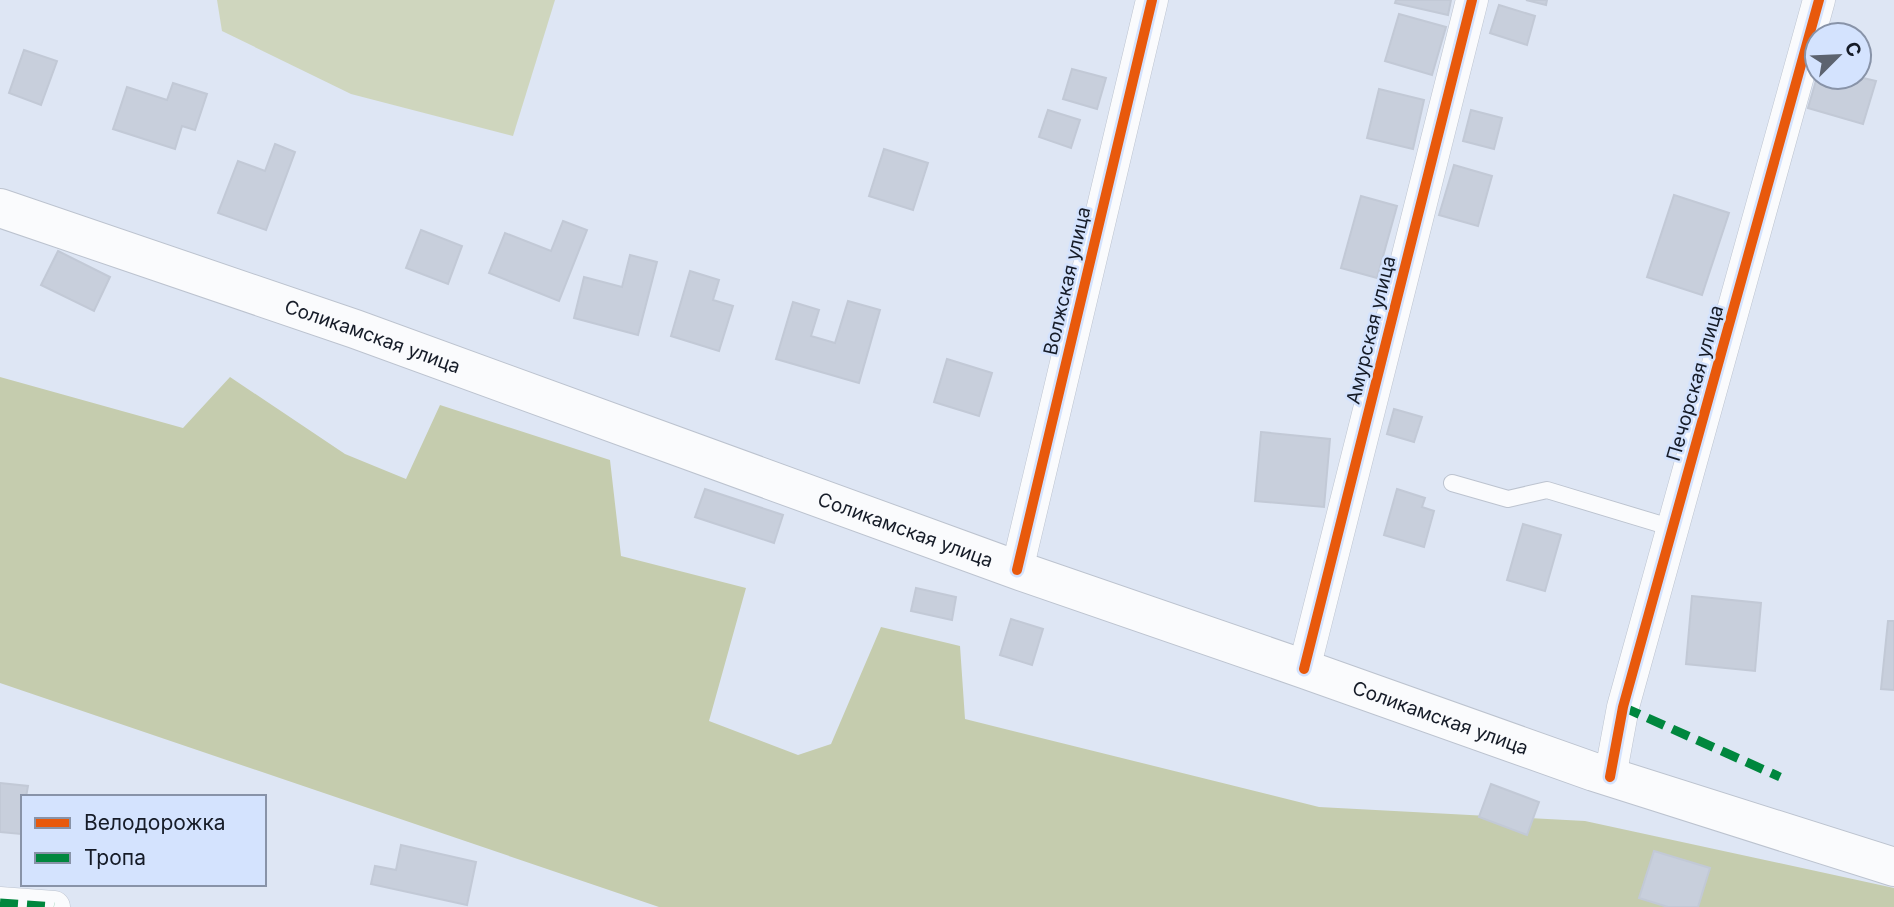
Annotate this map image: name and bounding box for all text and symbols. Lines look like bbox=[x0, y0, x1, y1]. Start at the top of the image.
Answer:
north arrow bbox=[1803, 21, 1873, 91]
text: С bbox=[1840, 38, 1866, 60]
street label: Волжская улица bbox=[1039, 205, 1095, 357]
street label: Амурская улица bbox=[1341, 254, 1401, 406]
street label: Соликамская улица bbox=[282, 294, 464, 378]
street label: Печорская улица bbox=[1662, 302, 1728, 464]
street label: Соликамская улица bbox=[815, 487, 996, 572]
street label: Соликамская улица bbox=[1350, 676, 1531, 759]
legend bbox=[21, 795, 266, 886]
text: Велодорожка bbox=[84, 810, 226, 835]
text: Тропа bbox=[84, 845, 146, 870]

